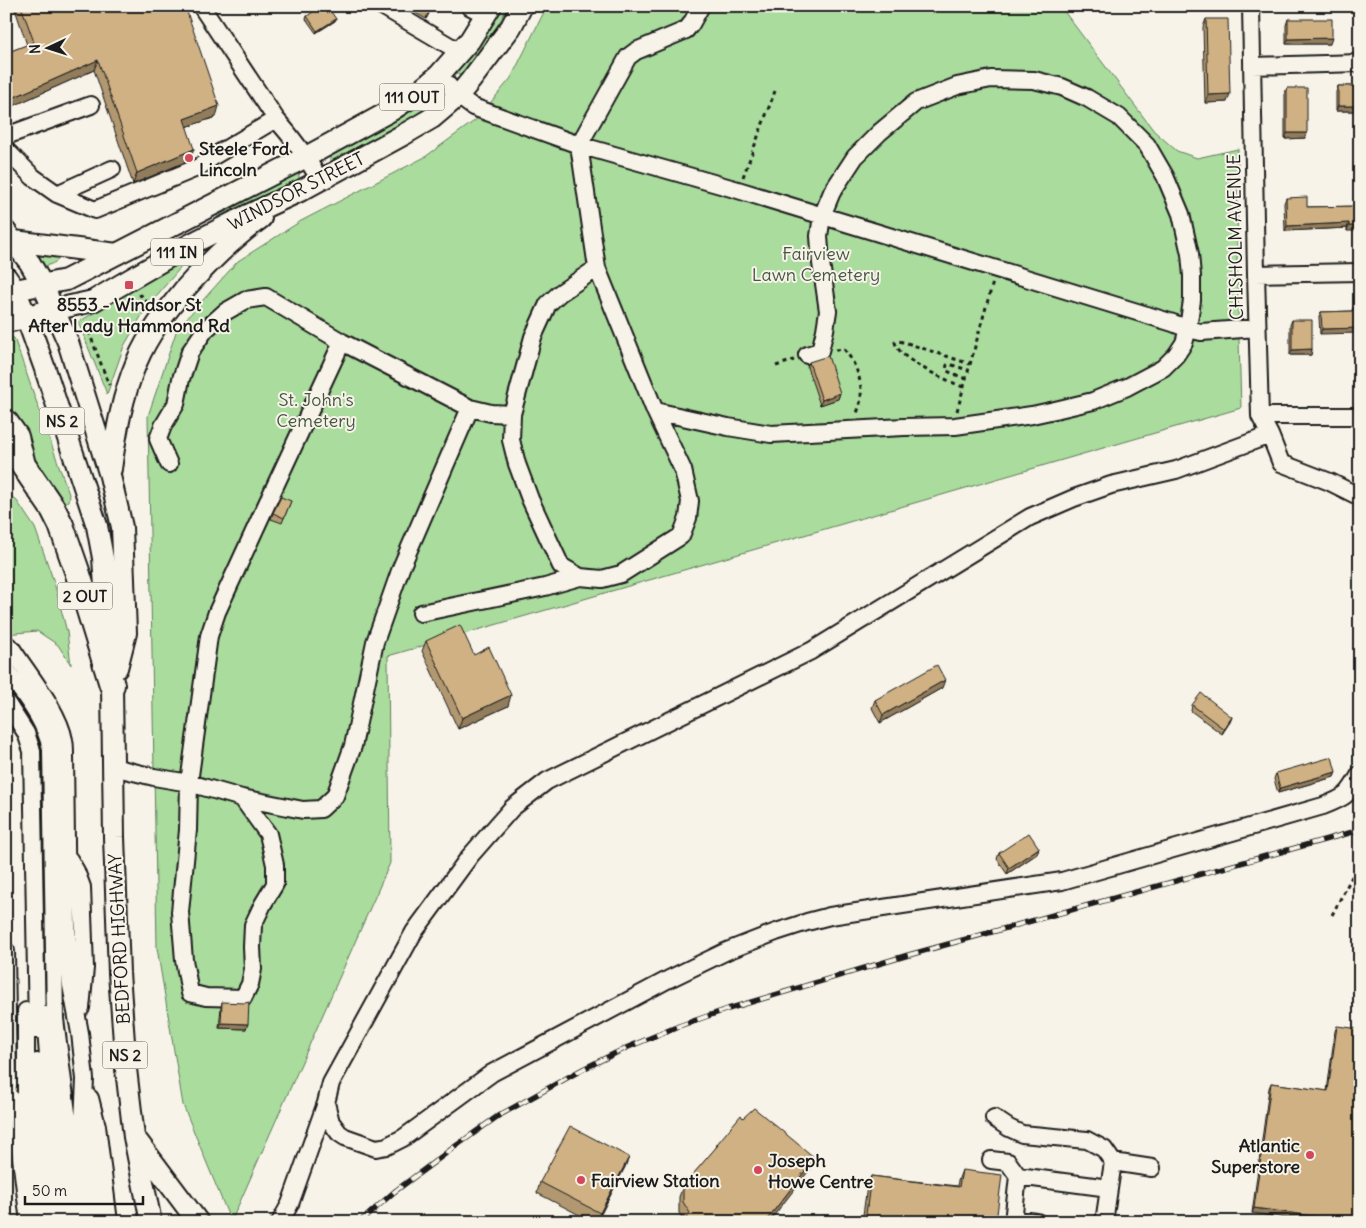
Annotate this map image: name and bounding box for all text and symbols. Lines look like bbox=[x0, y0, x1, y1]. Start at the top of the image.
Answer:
north arrow bbox=[22, 22, 72, 72]
text: N bbox=[26, 43, 44, 54]
road number: 111 OUT bbox=[380, 84, 444, 110]
place label: Steele Ford Lincoln bbox=[199, 137, 290, 181]
street label: WINDSOR STREET bbox=[224, 147, 368, 235]
marker: Steele Ford Lincoln bbox=[183, 152, 195, 164]
street label: CHISHOLM AVENUE bbox=[1222, 154, 1248, 320]
road number: 111 IN bbox=[151, 238, 203, 266]
park label: Fairview Lawn Cemetery bbox=[752, 242, 880, 286]
marker: 8553 - Windsor St After Lady Hammond Rd bbox=[123, 279, 135, 291]
place label: 8553 - Windsor St After Lady Hammond Rd bbox=[28, 293, 230, 337]
park label: St. John's Cemetery bbox=[276, 388, 356, 432]
road number: NS 2 bbox=[40, 408, 84, 434]
road number: 2 OUT bbox=[58, 582, 112, 610]
street label: BEDFORD HIGHWAY bbox=[103, 853, 135, 1025]
road number: NS 2 bbox=[102, 1042, 148, 1068]
place label: Atlantic Superstore bbox=[1211, 1134, 1300, 1178]
place label: Joseph Howe Centre bbox=[768, 1149, 873, 1193]
marker: Atlantic Superstore bbox=[1304, 1149, 1316, 1161]
marker: Joseph Howe Centre bbox=[752, 1164, 764, 1176]
place label: Fairview Station bbox=[591, 1169, 720, 1192]
scale bar bbox=[25, 1173, 142, 1205]
marker: Fairview Station bbox=[575, 1174, 587, 1186]
text: 50 m bbox=[32, 1181, 67, 1200]

